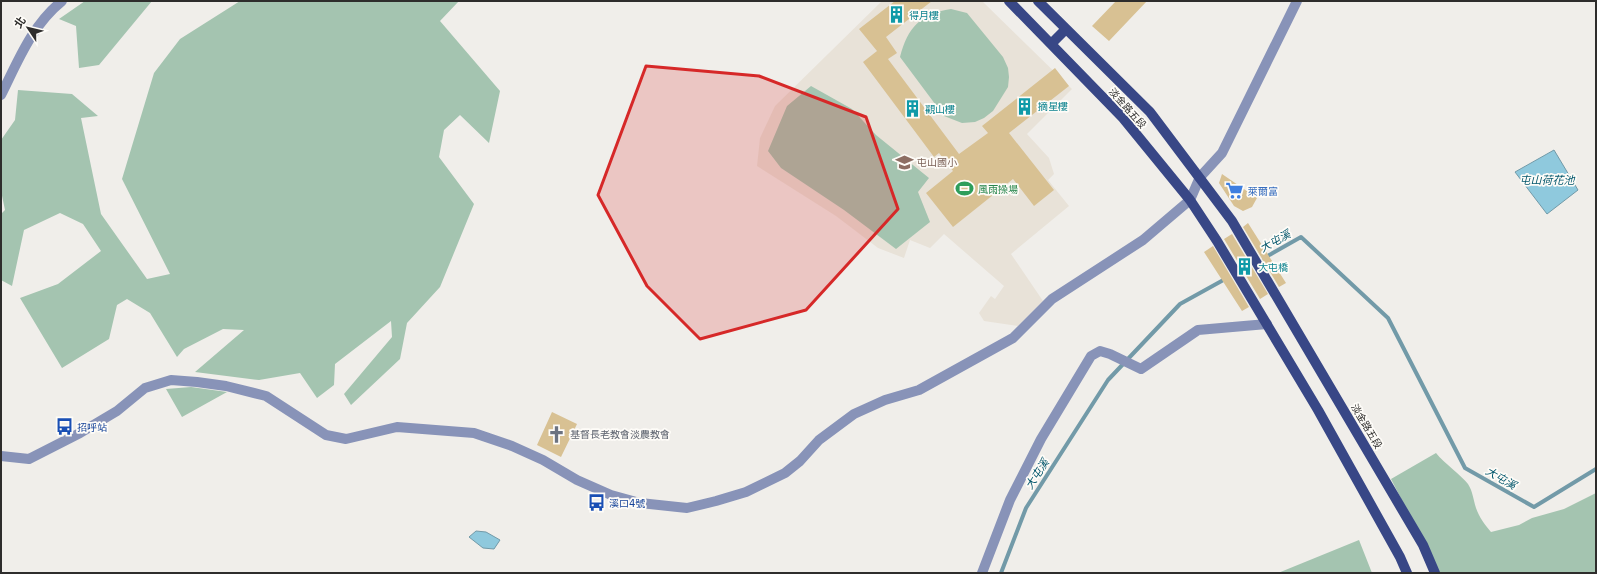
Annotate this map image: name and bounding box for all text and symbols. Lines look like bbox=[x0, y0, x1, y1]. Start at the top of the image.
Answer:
building icon: 得月樓 bbox=[886, 5, 906, 25]
north arrow bbox=[8, 8, 48, 48]
place label: 得月樓 bbox=[909, 10, 939, 21]
text: 北 bbox=[12, 14, 29, 31]
street label: 淡金路五段 bbox=[1107, 86, 1148, 131]
building icon: 摘星樓 bbox=[1015, 96, 1035, 116]
building icon: 觀山樓 bbox=[902, 99, 922, 119]
place label: 摘星樓 bbox=[1038, 101, 1068, 112]
place label: 觀山樓 bbox=[925, 104, 955, 115]
school or university icon: 屯山國小 bbox=[894, 152, 914, 172]
place label: 屯山國小 bbox=[917, 157, 957, 168]
water label: 屯山荷花池 bbox=[1520, 174, 1575, 187]
sports icon: 風雨操場 bbox=[955, 179, 975, 199]
supermarket icon: 萊爾富 bbox=[1225, 181, 1245, 201]
place label: 風雨操場 bbox=[978, 184, 1018, 195]
place label: 萊爾富 bbox=[1248, 186, 1278, 197]
water label: 大屯溪 bbox=[1258, 227, 1295, 255]
building icon: 大屯橋 bbox=[1235, 257, 1255, 277]
place label: 大屯橋 bbox=[1258, 262, 1288, 273]
street label: 淡金路五段 bbox=[1349, 402, 1384, 451]
bus stop icon: 招呼站 bbox=[54, 417, 74, 437]
place label: 招呼站 bbox=[77, 422, 107, 433]
church icon: 基督長老教會淡農教會 bbox=[547, 424, 567, 444]
place label: 基督長老教會淡農教會 bbox=[570, 429, 670, 440]
water label: 大屯溪 bbox=[1023, 455, 1053, 492]
water label: 大屯溪 bbox=[1483, 465, 1520, 493]
bus stop icon: 溪口4號 bbox=[586, 493, 606, 513]
place label: 溪口4號 bbox=[609, 498, 645, 509]

